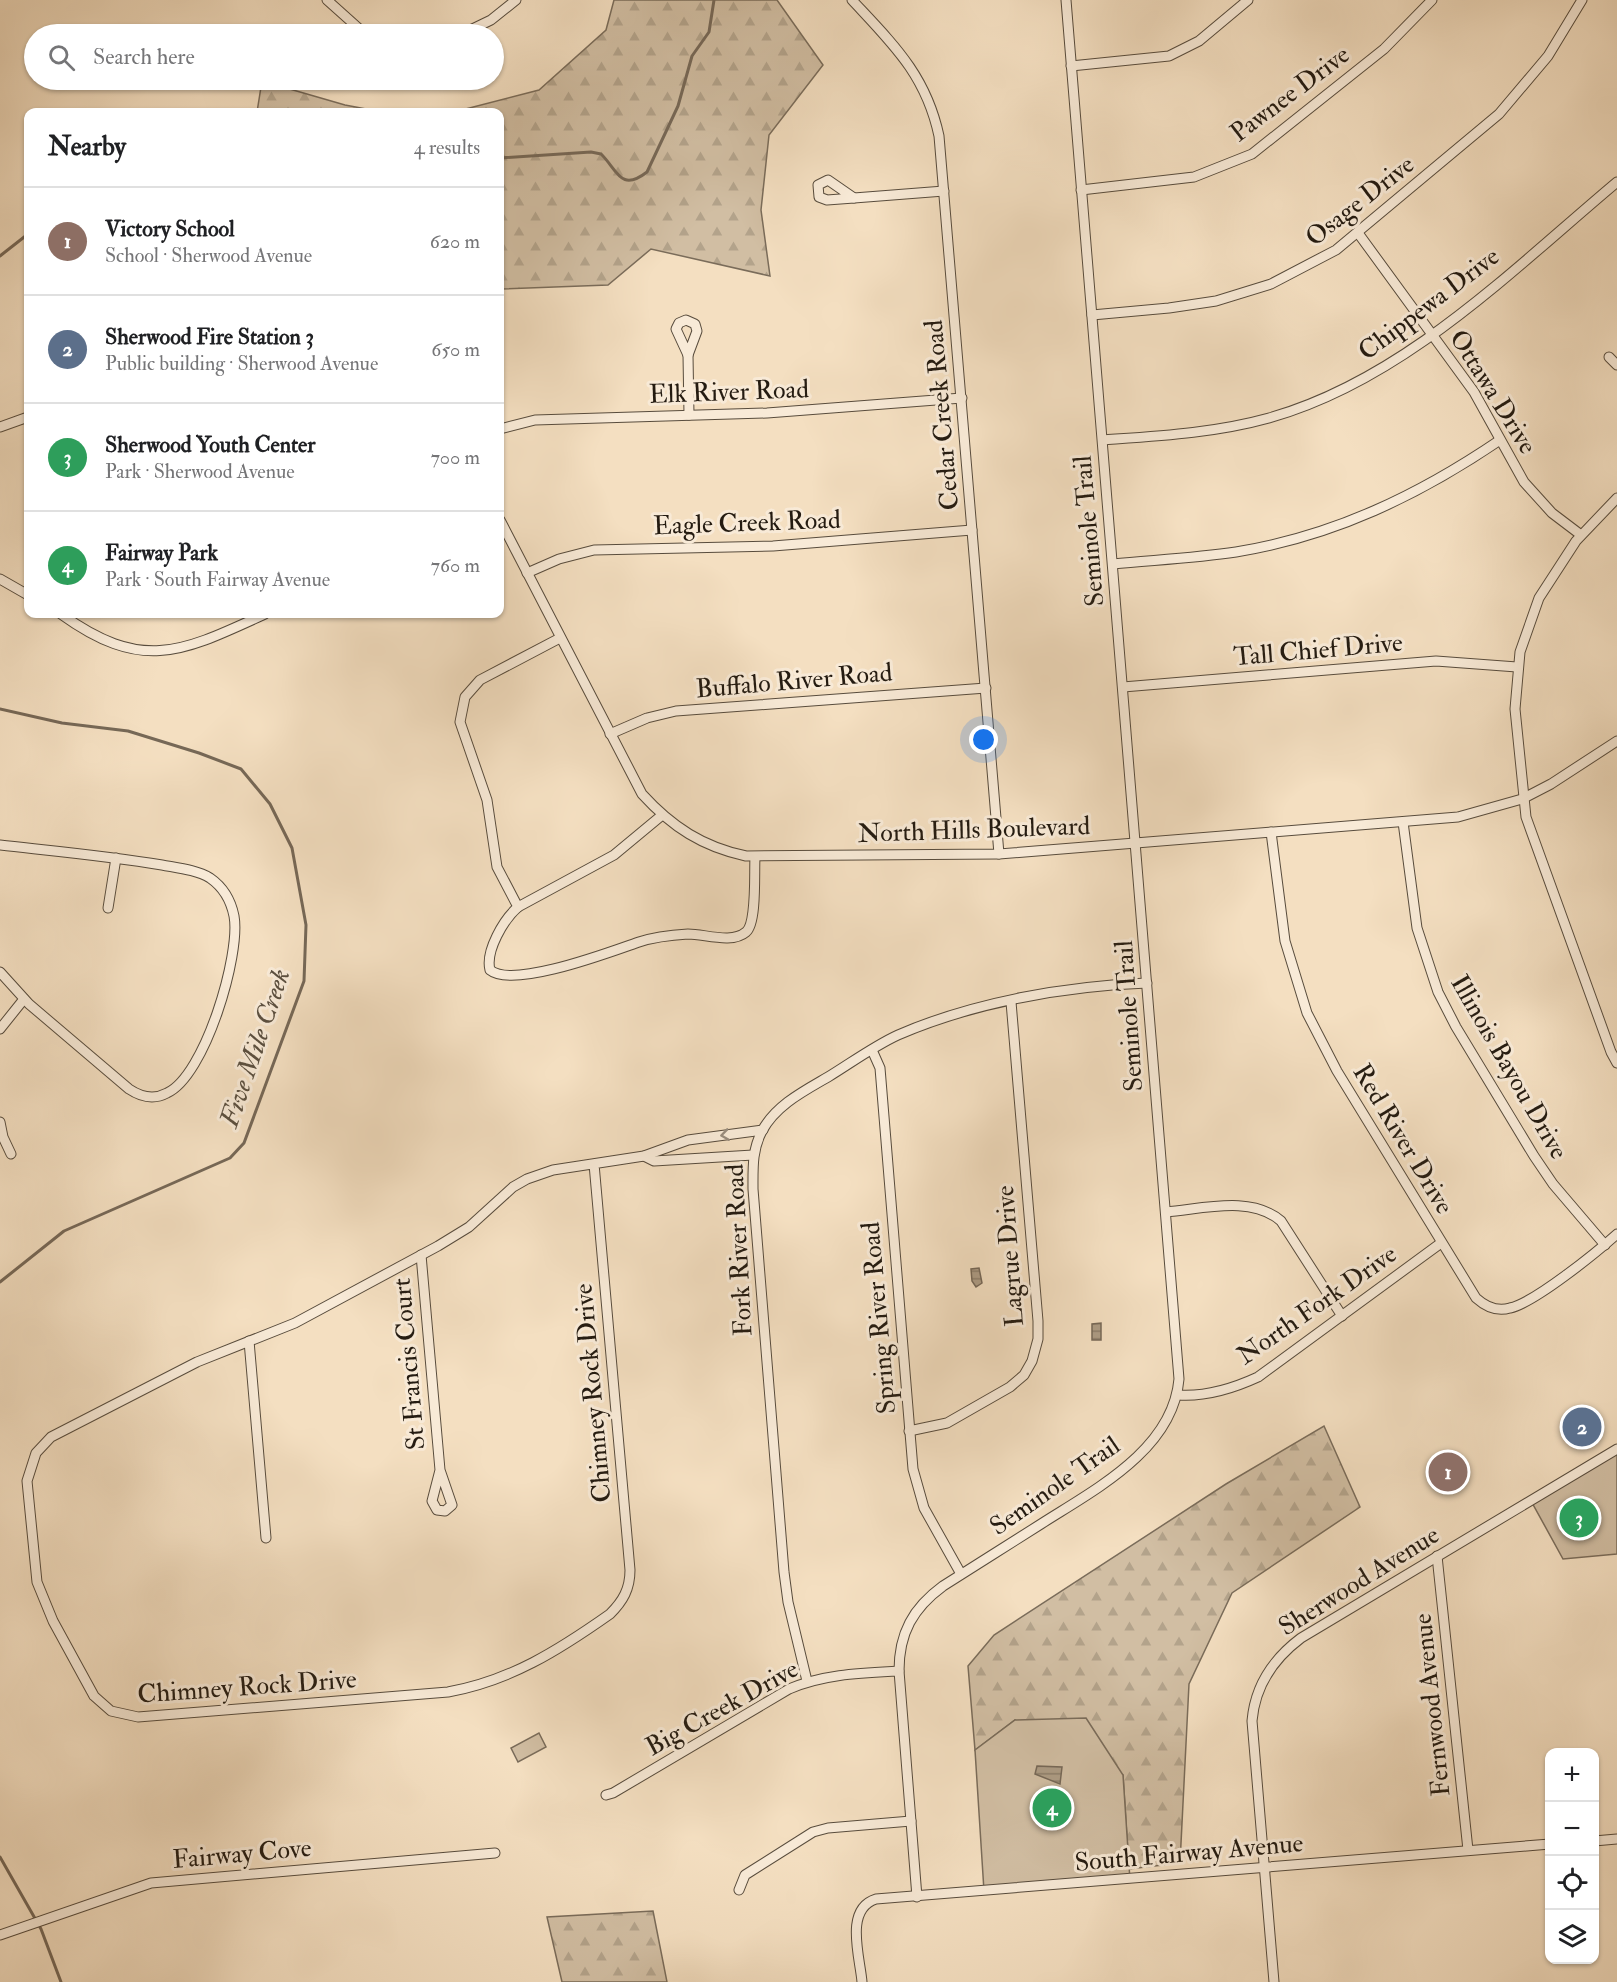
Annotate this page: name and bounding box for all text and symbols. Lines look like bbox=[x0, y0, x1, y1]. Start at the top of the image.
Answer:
search box bbox=[24, 24, 504, 90]
street label: Pawnee Drive bbox=[1224, 39, 1356, 149]
icon: search bbox=[45, 41, 78, 74]
text: Search here bbox=[93, 43, 195, 71]
text: Nearby bbox=[48, 131, 126, 163]
text: 4 results bbox=[414, 135, 480, 160]
street label: Osage Drive bbox=[1299, 148, 1421, 253]
text: Victory School bbox=[105, 215, 235, 243]
text: 1 bbox=[64, 229, 71, 254]
text: 620 m bbox=[430, 229, 480, 254]
street label: Chippewa Drive bbox=[1352, 241, 1507, 368]
text: School · Sherwood Avenue bbox=[105, 243, 312, 268]
street label: Cedar Creek Road bbox=[918, 318, 966, 512]
text: Sherwood Fire Station 3 bbox=[105, 323, 314, 351]
street label: Ottawa Drive bbox=[1442, 324, 1544, 460]
text: 2 bbox=[62, 337, 73, 362]
text: 650 m bbox=[431, 337, 480, 362]
text: Public building · Sherwood Avenue bbox=[105, 351, 378, 376]
street label: Elk River Road bbox=[648, 373, 810, 411]
text: Sherwood Youth Center bbox=[105, 431, 315, 459]
text: 3 bbox=[64, 445, 71, 470]
text: 700 m bbox=[431, 445, 480, 470]
street label: Seminole Trail bbox=[1066, 454, 1112, 608]
text: Park · Sherwood Avenue bbox=[105, 459, 295, 484]
street label: Eagle Creek Road bbox=[653, 504, 841, 542]
text: Fairway Park bbox=[105, 539, 218, 567]
text: 4 bbox=[62, 553, 73, 578]
text: 760 m bbox=[431, 553, 480, 578]
text: Park · South Fairway Avenue bbox=[105, 567, 330, 592]
street label: Tall Chief Drive bbox=[1232, 627, 1404, 673]
street label: Buffalo River Road bbox=[694, 656, 894, 706]
your location bbox=[969, 725, 998, 754]
street label: North Hills Boulevard bbox=[857, 810, 1091, 850]
street label: Seminole Trail bbox=[1108, 939, 1150, 1093]
water label: Five Mile Creek bbox=[212, 965, 297, 1133]
street label: Illinois Bayou Drive bbox=[1443, 969, 1575, 1165]
street label: Red River Drive bbox=[1346, 1058, 1460, 1220]
one-way arrow bbox=[721, 1128, 731, 1141]
street label: Fork River Road bbox=[718, 1163, 759, 1337]
street label: Lagrue Drive bbox=[989, 1184, 1031, 1328]
street label: Spring River Road bbox=[855, 1220, 904, 1415]
street label: North Fork Drive bbox=[1231, 1238, 1403, 1372]
street label: St Francis Court bbox=[386, 1277, 432, 1451]
street label: Chimney Rock Drive bbox=[567, 1282, 619, 1504]
pin: 2 bbox=[1562, 1404, 1602, 1450]
street label: Seminole Trail bbox=[984, 1429, 1126, 1543]
pin: 1 bbox=[1428, 1450, 1468, 1494]
pin: 3 bbox=[1560, 1496, 1598, 1540]
street label: Sherwood Avenue bbox=[1273, 1519, 1445, 1643]
street label: Fernwood Avenue bbox=[1406, 1612, 1458, 1798]
street label: Big Creek Drive bbox=[640, 1653, 804, 1763]
street label: Chimney Rock Drive bbox=[136, 1663, 358, 1711]
map controls bbox=[1545, 1748, 1599, 1964]
button: + bbox=[1545, 1748, 1599, 1802]
pin: 4 bbox=[1032, 1786, 1072, 1830]
button: − bbox=[1545, 1802, 1599, 1856]
street label: South Fairway Avenue bbox=[1073, 1827, 1305, 1879]
street label: Fairway Cove bbox=[171, 1832, 313, 1876]
button: locate bbox=[1545, 1856, 1599, 1910]
button: layers bbox=[1545, 1910, 1599, 1964]

